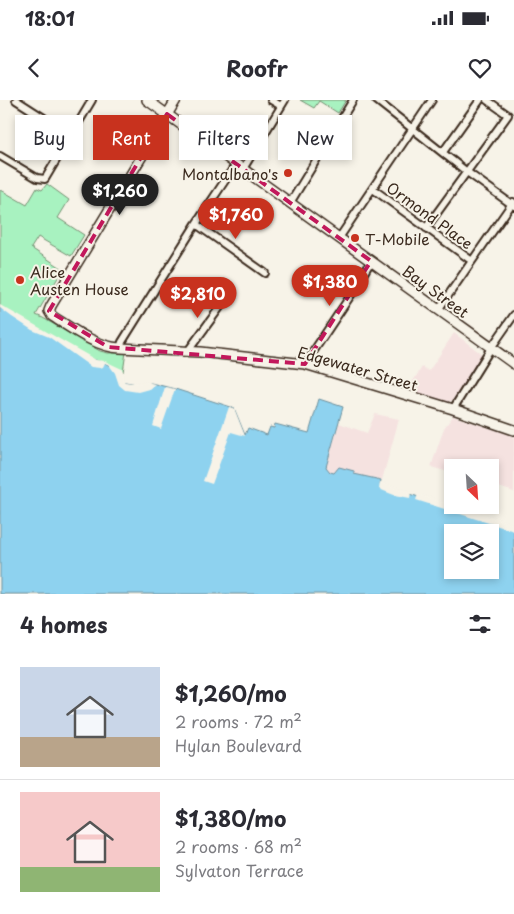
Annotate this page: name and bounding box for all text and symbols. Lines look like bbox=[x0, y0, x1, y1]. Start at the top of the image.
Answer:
text: 18:01 bbox=[25, 4, 75, 32]
text: Roofr bbox=[226, 51, 288, 84]
icon: back bbox=[20, 54, 48, 82]
icon: heart bbox=[466, 54, 494, 82]
chip: Buy bbox=[15, 115, 83, 160]
chip: Rent bbox=[93, 115, 169, 160]
chip: Filters bbox=[179, 115, 268, 160]
chip: New bbox=[278, 115, 352, 160]
place label: Montalbano's bbox=[182, 162, 278, 185]
marker: Montalbano's bbox=[282, 167, 294, 179]
pin: $1,260 bbox=[79, 174, 161, 216]
street label: Ormond Place bbox=[382, 176, 478, 254]
text: $1,260 bbox=[93, 178, 148, 202]
pin: $1,760 bbox=[195, 198, 277, 240]
text: $1,760 bbox=[209, 202, 263, 226]
place label: T-Mobile bbox=[365, 227, 430, 250]
marker: T-Mobile bbox=[349, 232, 361, 244]
street label: Bay Street bbox=[398, 259, 474, 323]
place label: Alice Austen House bbox=[30, 260, 129, 300]
pin: $1,380 bbox=[289, 264, 371, 307]
text: $1,380 bbox=[303, 269, 357, 293]
marker: Alice Austen House bbox=[14, 274, 26, 286]
pin: $2,810 bbox=[157, 276, 239, 319]
text: $2,810 bbox=[171, 281, 225, 305]
street label: Edgewater Street bbox=[295, 340, 421, 396]
north arrow bbox=[444, 459, 499, 514]
map controls bbox=[444, 459, 499, 579]
button: layers bbox=[444, 524, 499, 579]
text: 4 homes bbox=[20, 608, 107, 640]
icon: filters bbox=[466, 610, 494, 638]
text: $1,260/mo bbox=[175, 677, 287, 709]
icon: home bbox=[60, 687, 120, 747]
text: 2 rooms · 72 m² bbox=[175, 709, 302, 733]
text: Hylan Boulevard bbox=[175, 733, 302, 757]
text: $1,380/mo bbox=[175, 802, 286, 834]
icon: home bbox=[60, 812, 120, 872]
text: 2 rooms · 68 m² bbox=[175, 834, 302, 858]
text: Sylvaton Terrace bbox=[175, 858, 304, 882]

